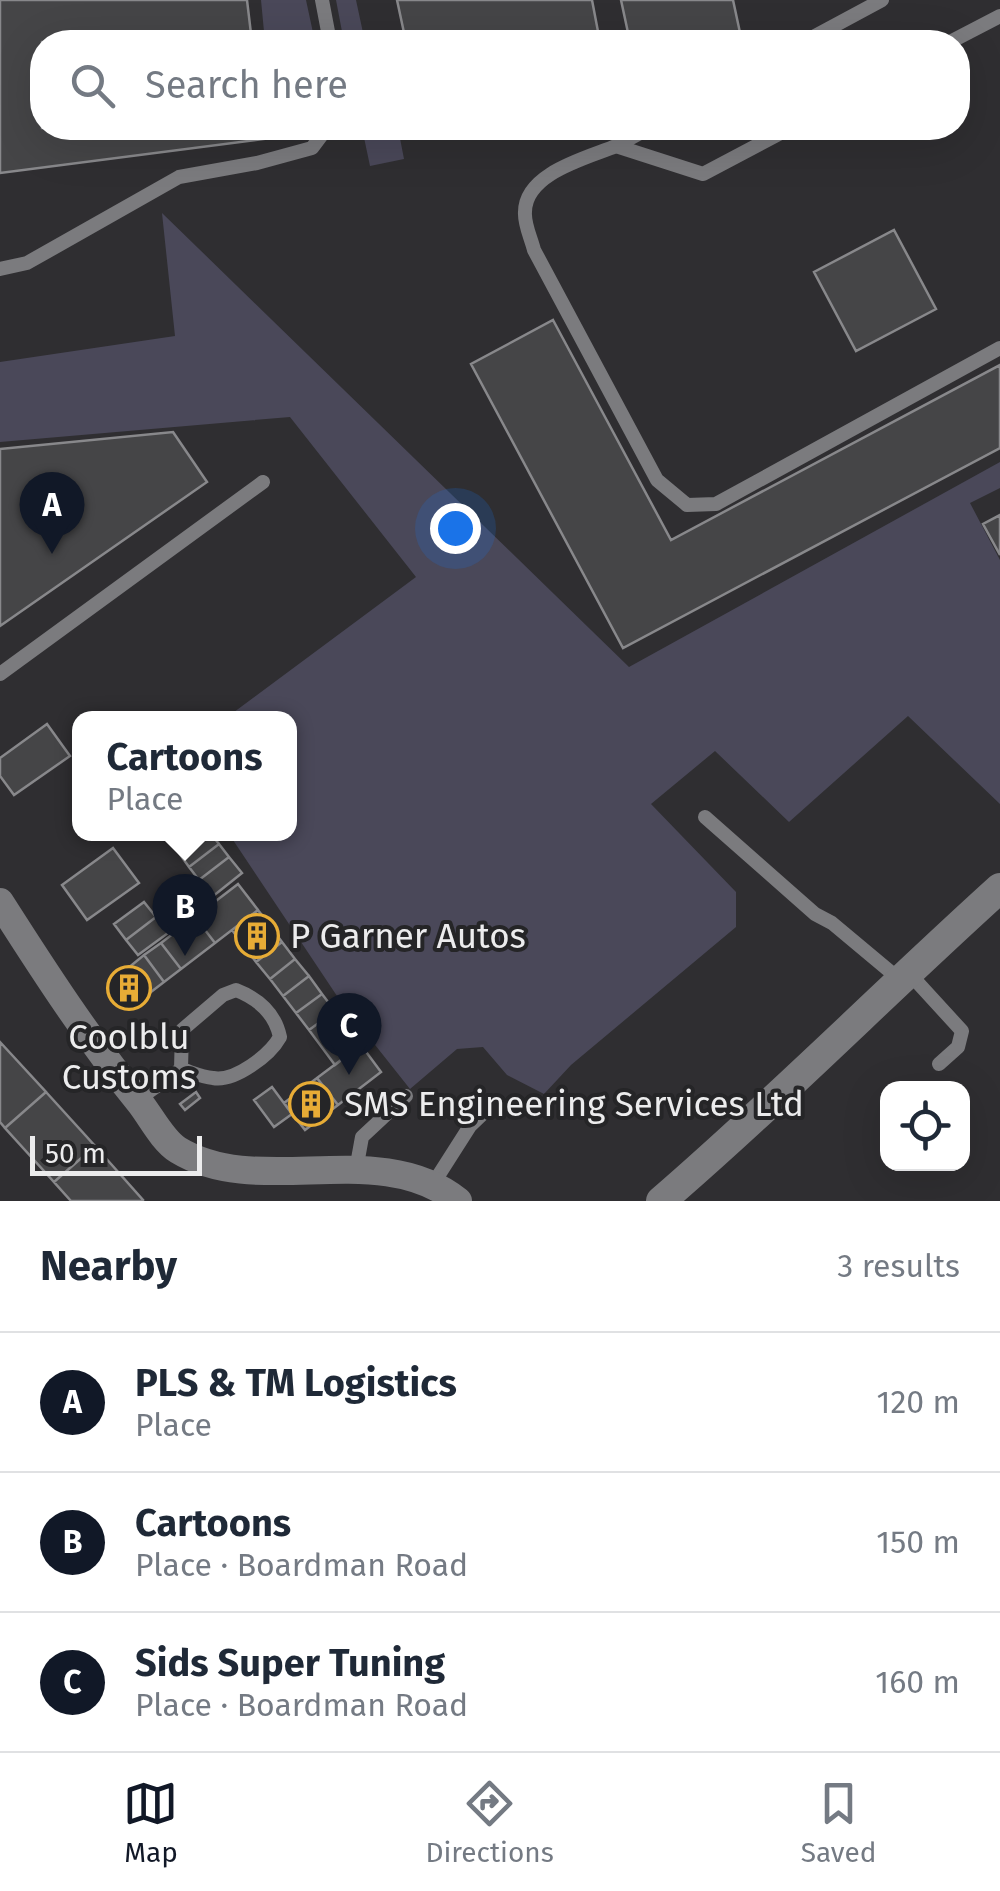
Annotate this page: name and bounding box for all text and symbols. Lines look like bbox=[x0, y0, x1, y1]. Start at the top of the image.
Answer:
search box bbox=[30, 30, 970, 140]
icon: search bbox=[65, 58, 120, 113]
text: Search here bbox=[145, 62, 348, 108]
pin: A bbox=[20, 472, 84, 554]
your location bbox=[430, 503, 481, 554]
popup bbox=[72, 711, 297, 841]
text: Cartoons bbox=[106, 734, 263, 780]
text: Place bbox=[106, 780, 183, 818]
pin: B bbox=[152, 874, 218, 956]
building icon: P Garner Autos bbox=[234, 913, 280, 959]
place label: P Garner Autos bbox=[290, 915, 526, 957]
building icon: Coolblu Customs bbox=[106, 965, 152, 1011]
pin: C bbox=[316, 992, 382, 1075]
place label: Coolblu Customs bbox=[62, 1016, 196, 1098]
building icon: SMS Engineering Services Ltd bbox=[288, 1081, 334, 1127]
map controls bbox=[880, 1081, 970, 1171]
button: locate bbox=[880, 1081, 970, 1171]
place label: SMS Engineering Services Ltd bbox=[344, 1083, 804, 1125]
scale bar bbox=[30, 1131, 202, 1176]
text: 50 m bbox=[45, 1137, 106, 1170]
text: Nearby bbox=[40, 1241, 177, 1291]
text: 3 results bbox=[837, 1247, 960, 1285]
text: PLS & TM Logistics bbox=[135, 1360, 457, 1406]
text: A bbox=[63, 1383, 82, 1421]
text: 120 m bbox=[877, 1383, 960, 1421]
text: Place bbox=[135, 1406, 212, 1444]
text: Cartoons bbox=[135, 1500, 291, 1546]
text: B bbox=[63, 1523, 82, 1561]
text: 150 m bbox=[876, 1523, 960, 1561]
text: Place · Boardman Road bbox=[135, 1546, 468, 1584]
text: Sids Super Tuning bbox=[135, 1640, 445, 1686]
text: C bbox=[63, 1663, 82, 1701]
text: 160 m bbox=[875, 1663, 960, 1701]
text: Place · Boardman Road bbox=[135, 1686, 468, 1724]
tab: Map bbox=[123, 1776, 178, 1869]
tab: Directions bbox=[425, 1776, 554, 1869]
tab: Saved bbox=[801, 1776, 877, 1869]

